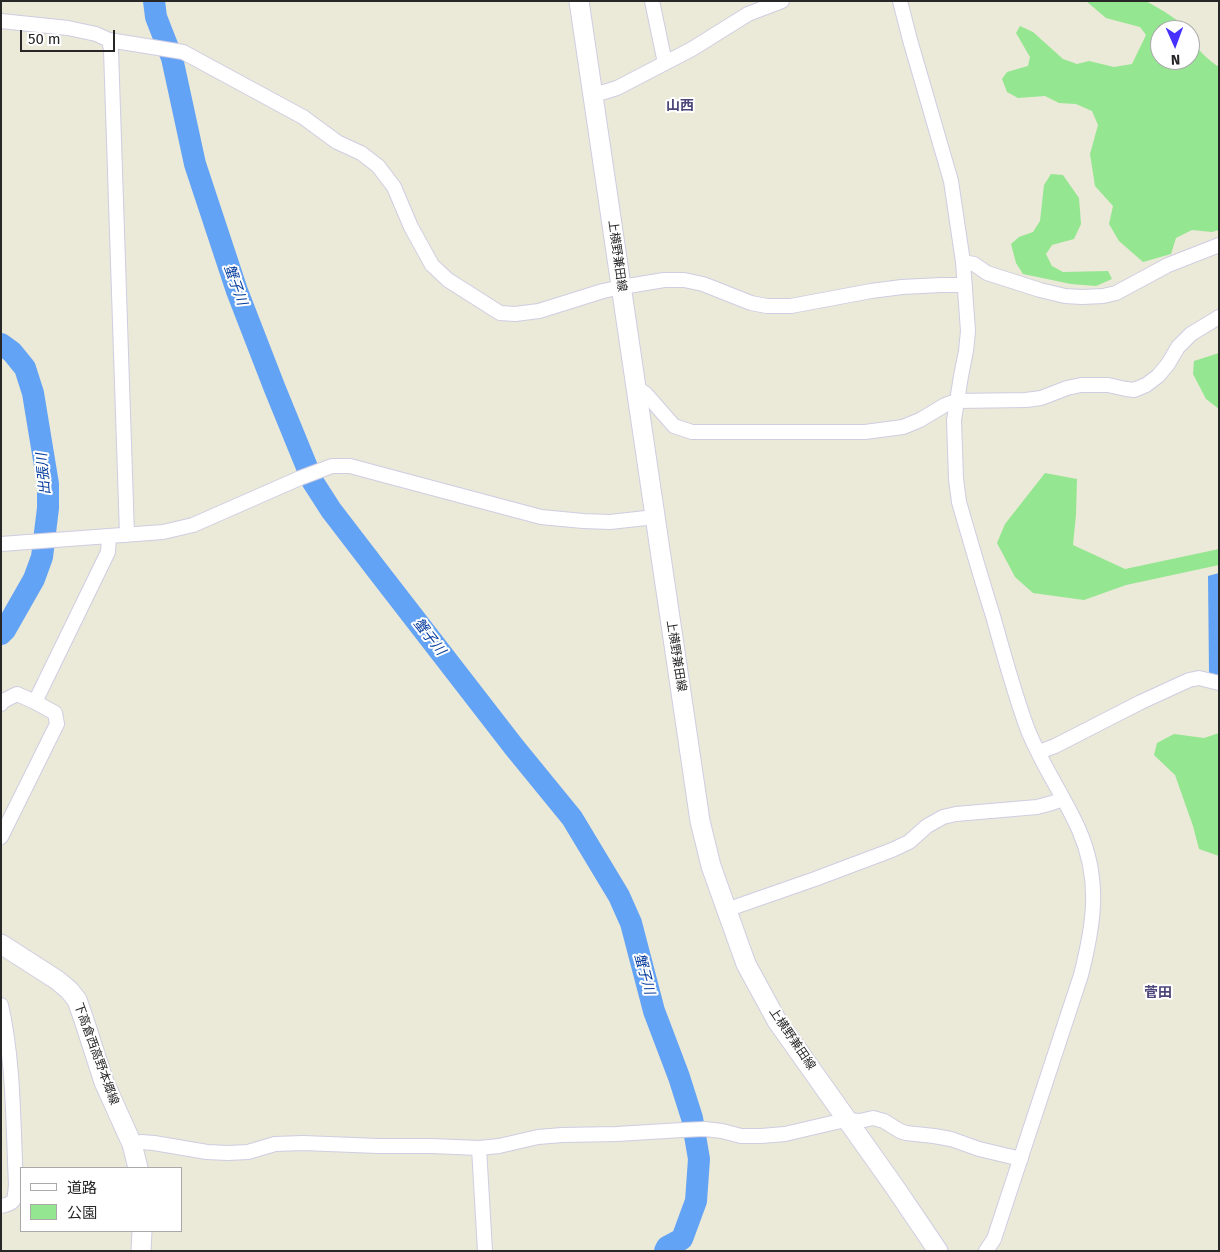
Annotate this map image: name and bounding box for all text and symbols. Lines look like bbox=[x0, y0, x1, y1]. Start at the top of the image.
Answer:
scale bar bbox=[22, 20, 118, 52]
north arrow bbox=[1150, 20, 1200, 70]
text: 50 m bbox=[28, 30, 61, 48]
text: N bbox=[1171, 51, 1180, 68]
district label: 山西 bbox=[666, 98, 694, 114]
street label: 上横野兼田線 bbox=[605, 219, 629, 293]
water label: 蟹子川 bbox=[220, 262, 250, 308]
water label: 出張川 bbox=[34, 452, 54, 496]
water label: 蟹子川 bbox=[409, 615, 449, 659]
street label: 上横野兼田線 bbox=[663, 619, 689, 693]
water label: 蟹子川 bbox=[630, 952, 658, 996]
district label: 菅田 bbox=[1144, 985, 1172, 1001]
street label: 下高倉西高野本郷線 bbox=[71, 1001, 121, 1107]
street label: 上横野兼田線 bbox=[766, 1005, 818, 1073]
legend bbox=[20, 1167, 182, 1232]
text: 道路 bbox=[67, 1179, 97, 1197]
text: 公園 bbox=[67, 1204, 97, 1222]

